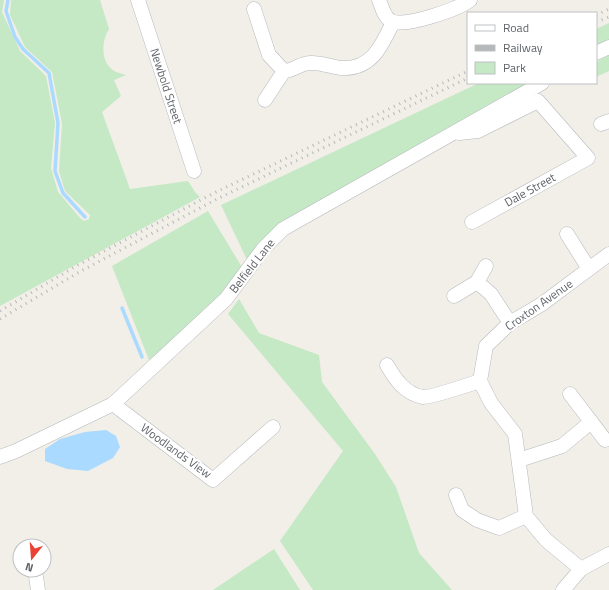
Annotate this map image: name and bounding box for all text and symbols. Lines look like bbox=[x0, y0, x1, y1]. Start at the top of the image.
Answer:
legend bbox=[467, 12, 597, 84]
text: Road bbox=[503, 18, 529, 37]
text: Railway bbox=[503, 38, 543, 57]
street label: Newbold Street bbox=[145, 46, 188, 127]
text: Park bbox=[503, 58, 526, 77]
street label: Dale Street bbox=[501, 167, 560, 211]
street label: Belfield Lane bbox=[224, 234, 279, 297]
street label: Croxton Avenue bbox=[501, 274, 577, 335]
street label: Woodlands View bbox=[137, 418, 216, 483]
north arrow bbox=[12, 538, 52, 578]
text: N bbox=[23, 559, 35, 576]

